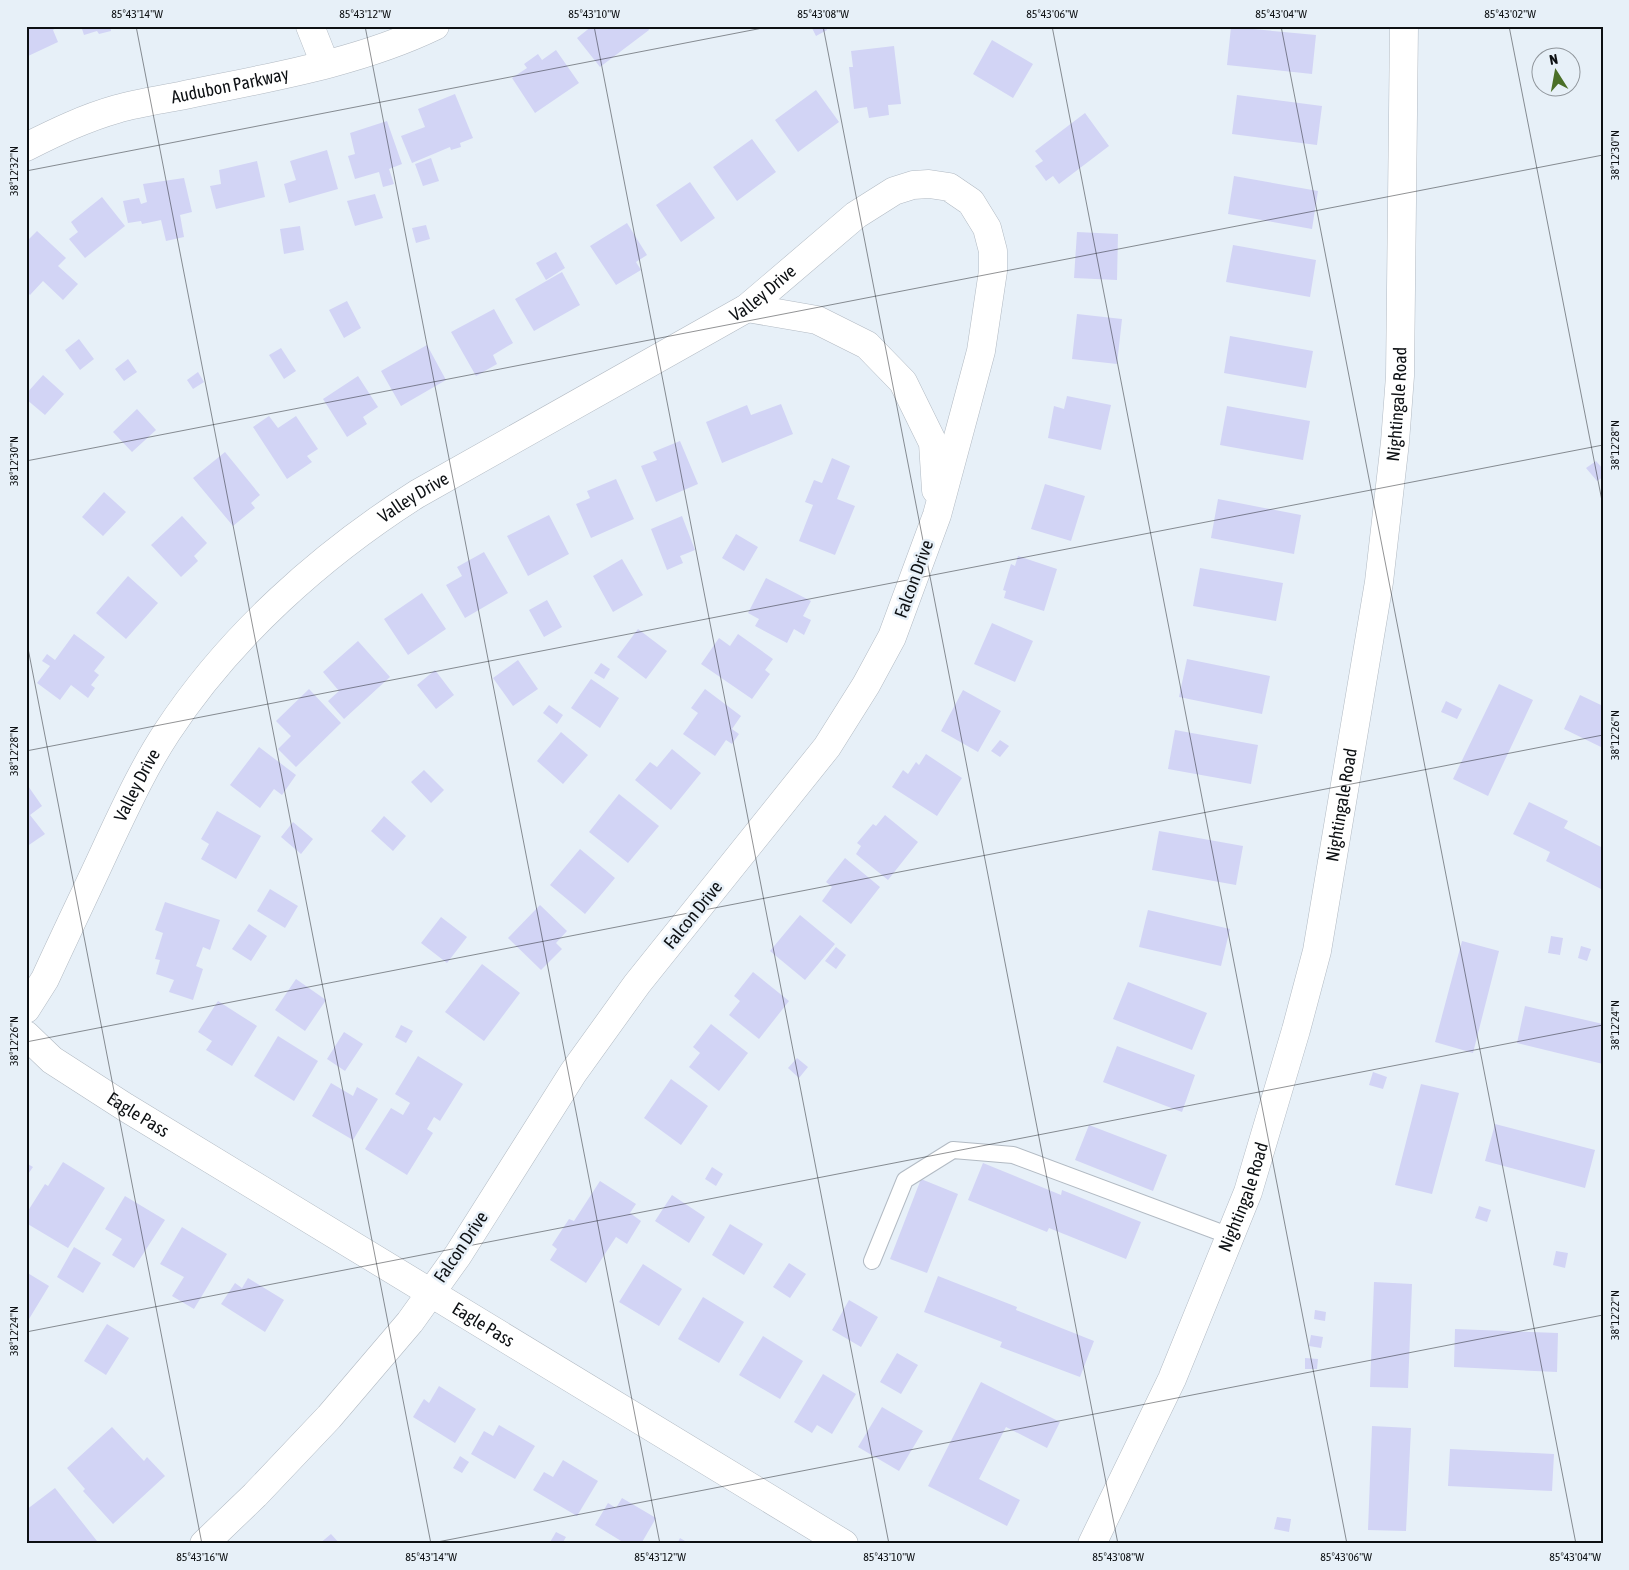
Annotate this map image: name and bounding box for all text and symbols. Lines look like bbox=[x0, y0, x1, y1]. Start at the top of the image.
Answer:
text: 85°43'14"W bbox=[111, 7, 163, 21]
text: 85°43'12"W bbox=[339, 7, 391, 21]
text: 85°43'10"W bbox=[568, 7, 620, 21]
text: 85°43'08"W bbox=[797, 7, 849, 21]
text: 85°43'06"W bbox=[1026, 7, 1078, 21]
text: 85°43'04"W bbox=[1255, 7, 1307, 21]
text: 85°43'02"W bbox=[1484, 7, 1536, 21]
north arrow bbox=[1532, 48, 1582, 98]
text: N bbox=[1548, 51, 1559, 68]
street label: Audubon Parkway bbox=[169, 63, 290, 107]
text: 38°12'30"N bbox=[1608, 130, 1622, 180]
text: 38°12'32"N bbox=[7, 146, 21, 196]
street label: Valley Drive bbox=[726, 260, 800, 326]
street label: Nightingale Road bbox=[1382, 347, 1410, 462]
text: 38°12'28"N bbox=[1608, 420, 1622, 470]
text: 38°12'30"N bbox=[7, 436, 21, 486]
street label: Valley Drive bbox=[374, 467, 452, 527]
street label: Falcon Drive bbox=[890, 537, 937, 621]
text: 38°12'26"N bbox=[1608, 710, 1622, 760]
text: 38°12'28"N bbox=[7, 726, 21, 776]
street label: Valley Drive bbox=[109, 745, 164, 825]
street label: Nightingale Road bbox=[1321, 747, 1361, 863]
street label: Falcon Drive bbox=[659, 877, 726, 953]
text: 38°12'24"N bbox=[1608, 1000, 1622, 1050]
text: 38°12'26"N bbox=[7, 1016, 21, 1066]
street label: Eagle Pass bbox=[103, 1087, 173, 1141]
street label: Nightingale Road bbox=[1214, 1140, 1272, 1255]
street label: Falcon Drive bbox=[429, 1207, 492, 1286]
text: 38°12'22"N bbox=[1608, 1290, 1622, 1340]
street label: Eagle Pass bbox=[449, 1297, 518, 1351]
text: 38°12'24"N bbox=[7, 1306, 21, 1356]
text: 85°43'16"W bbox=[176, 1550, 228, 1564]
text: 85°43'14"W bbox=[405, 1550, 457, 1564]
text: 85°43'12"W bbox=[634, 1550, 686, 1564]
text: 85°43'10"W bbox=[863, 1550, 915, 1564]
text: 85°43'08"W bbox=[1092, 1550, 1144, 1564]
text: 85°43'06"W bbox=[1320, 1550, 1372, 1564]
text: 85°43'04"W bbox=[1549, 1550, 1601, 1564]

